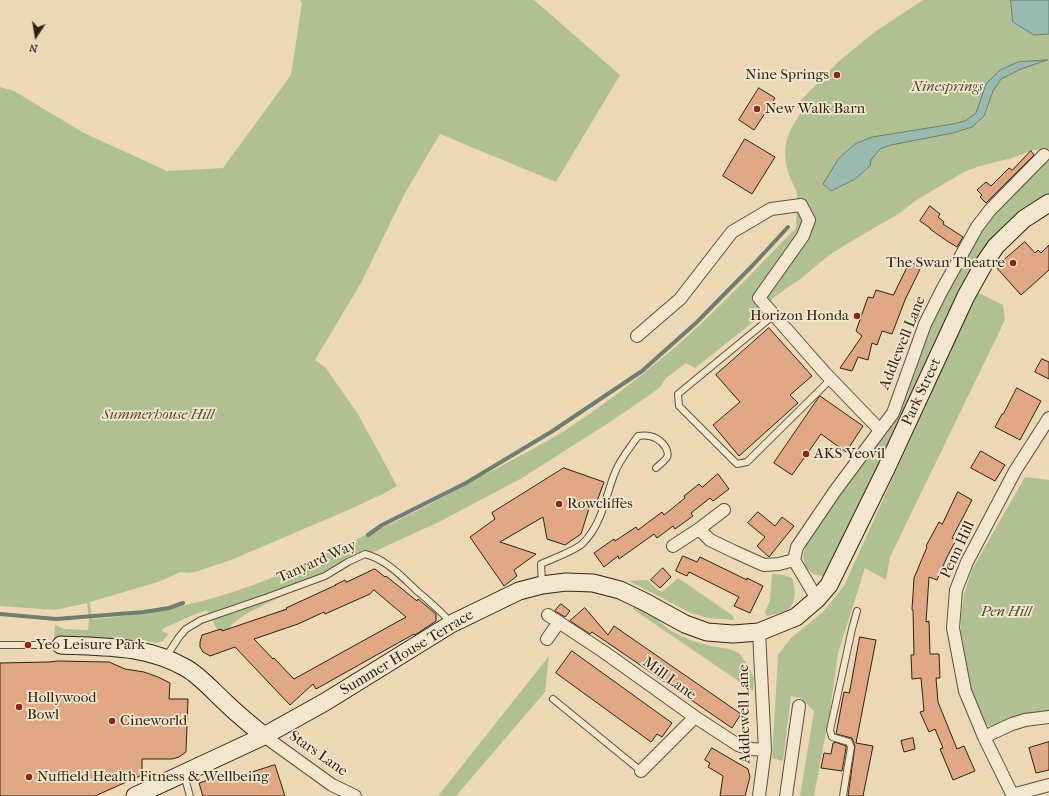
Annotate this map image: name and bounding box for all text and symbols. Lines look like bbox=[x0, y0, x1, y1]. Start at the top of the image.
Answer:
north arrow bbox=[16, 16, 56, 56]
text: N bbox=[28, 41, 39, 55]
place label: Nine Springs bbox=[745, 66, 829, 84]
marker: Nine Springs bbox=[832, 70, 842, 80]
park label: Ninesprings bbox=[911, 78, 983, 96]
place label: New Walk Barn bbox=[765, 100, 865, 118]
marker: New Walk Barn bbox=[752, 104, 762, 114]
place label: The Swan Theatre bbox=[886, 254, 1005, 272]
marker: The Swan Theatre bbox=[1008, 258, 1018, 268]
street label: Addlewell Lane bbox=[876, 294, 930, 392]
place label: Horizon Honda bbox=[750, 307, 849, 325]
marker: Horizon Honda bbox=[852, 311, 862, 321]
street label: Park Street bbox=[898, 355, 946, 429]
park label: Summerhouse Hill bbox=[102, 406, 214, 424]
place label: AKS Yeovil bbox=[814, 445, 885, 463]
marker: AKS Yeovil bbox=[801, 449, 811, 459]
place label: Rowcliffes bbox=[567, 495, 633, 513]
marker: Rowcliffes bbox=[554, 499, 564, 509]
street label: Penn Hill bbox=[937, 518, 979, 582]
street label: Tanyard Way bbox=[275, 537, 359, 587]
park label: Pen Hill bbox=[981, 603, 1031, 621]
street label: Summer House Terrace bbox=[337, 606, 477, 700]
place label: Yeo Leisure Park bbox=[36, 636, 145, 654]
marker: Yeo Leisure Park bbox=[23, 640, 33, 650]
street label: Mill Lane bbox=[639, 654, 699, 704]
street label: Addlewell Lane bbox=[735, 664, 755, 764]
place label: Hollywood Bowl bbox=[27, 689, 96, 724]
marker: Hollywood Bowl bbox=[14, 702, 24, 712]
place label: Cineworld bbox=[120, 712, 187, 730]
marker: Cineworld bbox=[107, 716, 117, 726]
street label: Stars Lane bbox=[285, 727, 351, 781]
place label: Nuffield Health Fitness & Wellbeing bbox=[37, 768, 269, 786]
marker: Nuffield Health Fitness & Wellbeing bbox=[24, 772, 34, 782]

